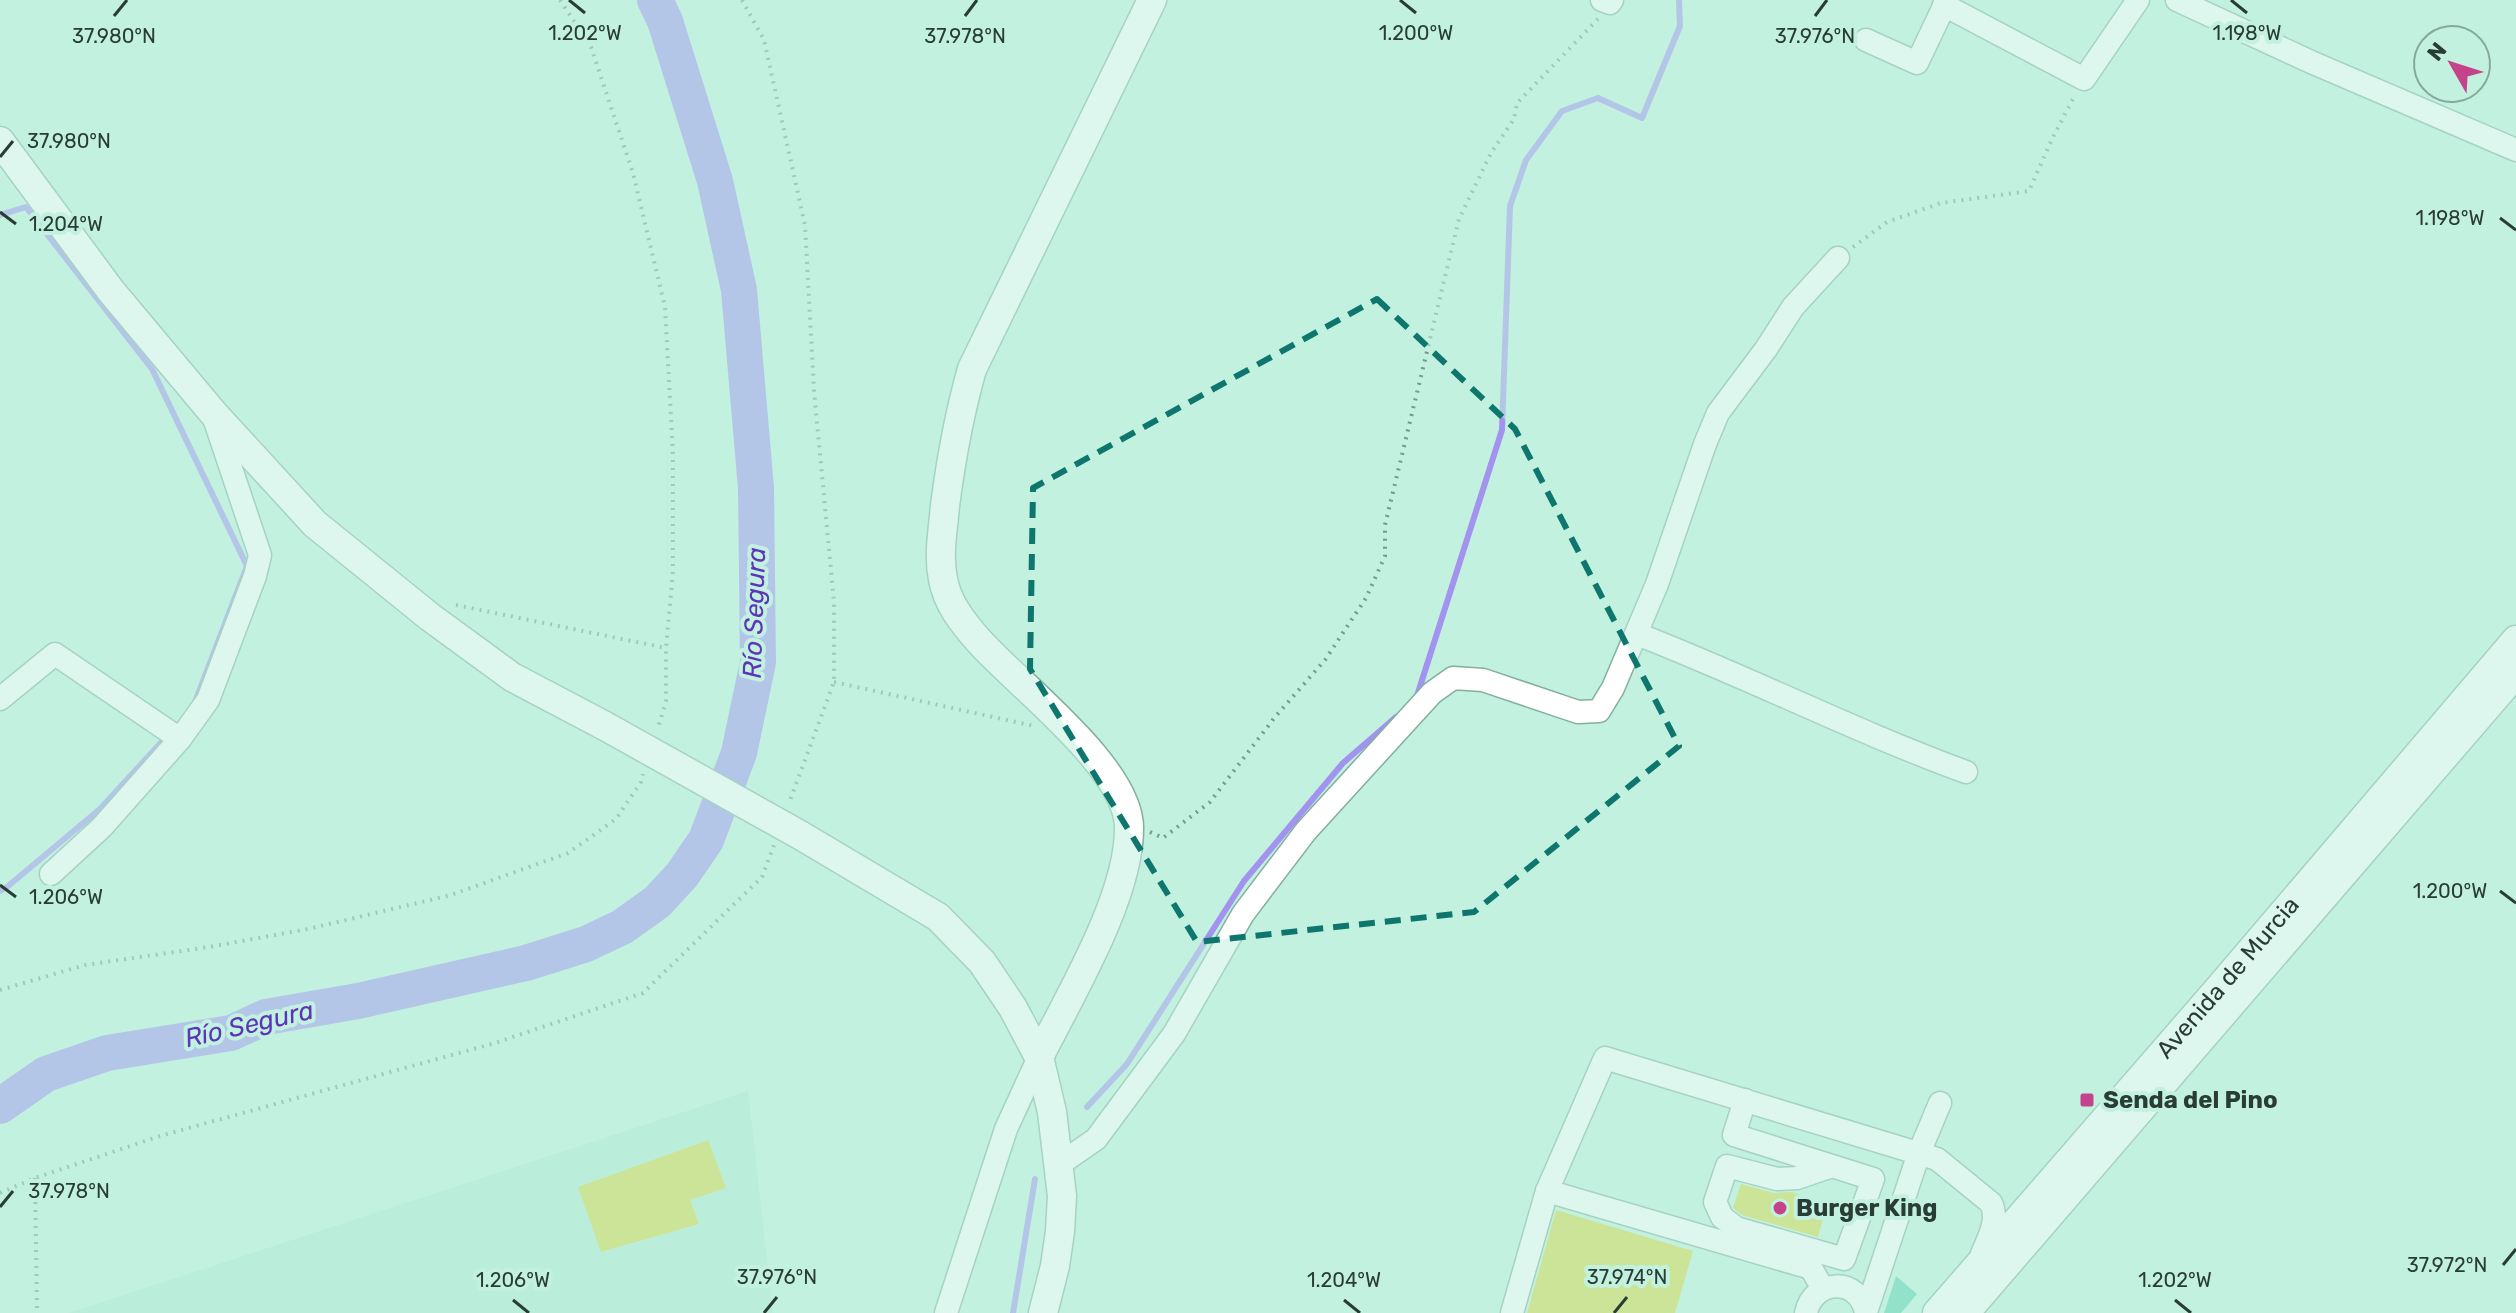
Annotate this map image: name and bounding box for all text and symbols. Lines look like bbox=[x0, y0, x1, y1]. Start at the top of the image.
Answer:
text: 1.202°W bbox=[548, 21, 622, 45]
text: 1.200°W bbox=[1379, 21, 1453, 45]
text: 1.198°W bbox=[2212, 21, 2282, 45]
text: 37.980°N bbox=[72, 24, 156, 48]
text: 37.978°N bbox=[924, 24, 1006, 48]
text: 37.976°N bbox=[1775, 24, 1855, 48]
north arrow bbox=[2412, 24, 2492, 104]
text: N bbox=[2421, 37, 2452, 66]
text: 37.980°N bbox=[27, 129, 111, 153]
text: 1.198°W bbox=[2415, 206, 2485, 230]
text: 1.204°W bbox=[29, 212, 103, 236]
water label: Río Segura bbox=[737, 547, 772, 679]
text: 1.200°W bbox=[2413, 879, 2487, 903]
text: 1.206°W bbox=[29, 885, 103, 909]
street label: Avenida de Murcia bbox=[2151, 891, 2305, 1064]
water label: Río Segura bbox=[181, 995, 317, 1054]
place label: Senda del Pino bbox=[2103, 1086, 2278, 1114]
marker: Senda del Pino bbox=[2078, 1091, 2096, 1109]
text: 37.978°N bbox=[28, 1179, 110, 1203]
place label: Burger King bbox=[1796, 1194, 1938, 1222]
marker: Burger King bbox=[1771, 1199, 1789, 1217]
text: 37.972°N bbox=[2407, 1253, 2487, 1277]
text: 37.976°N bbox=[737, 1265, 817, 1289]
text: 37.974°N bbox=[1587, 1265, 1667, 1289]
text: 1.206°W bbox=[476, 1268, 550, 1292]
text: 1.204°W bbox=[1307, 1268, 1381, 1292]
text: 1.202°W bbox=[2138, 1268, 2212, 1292]

